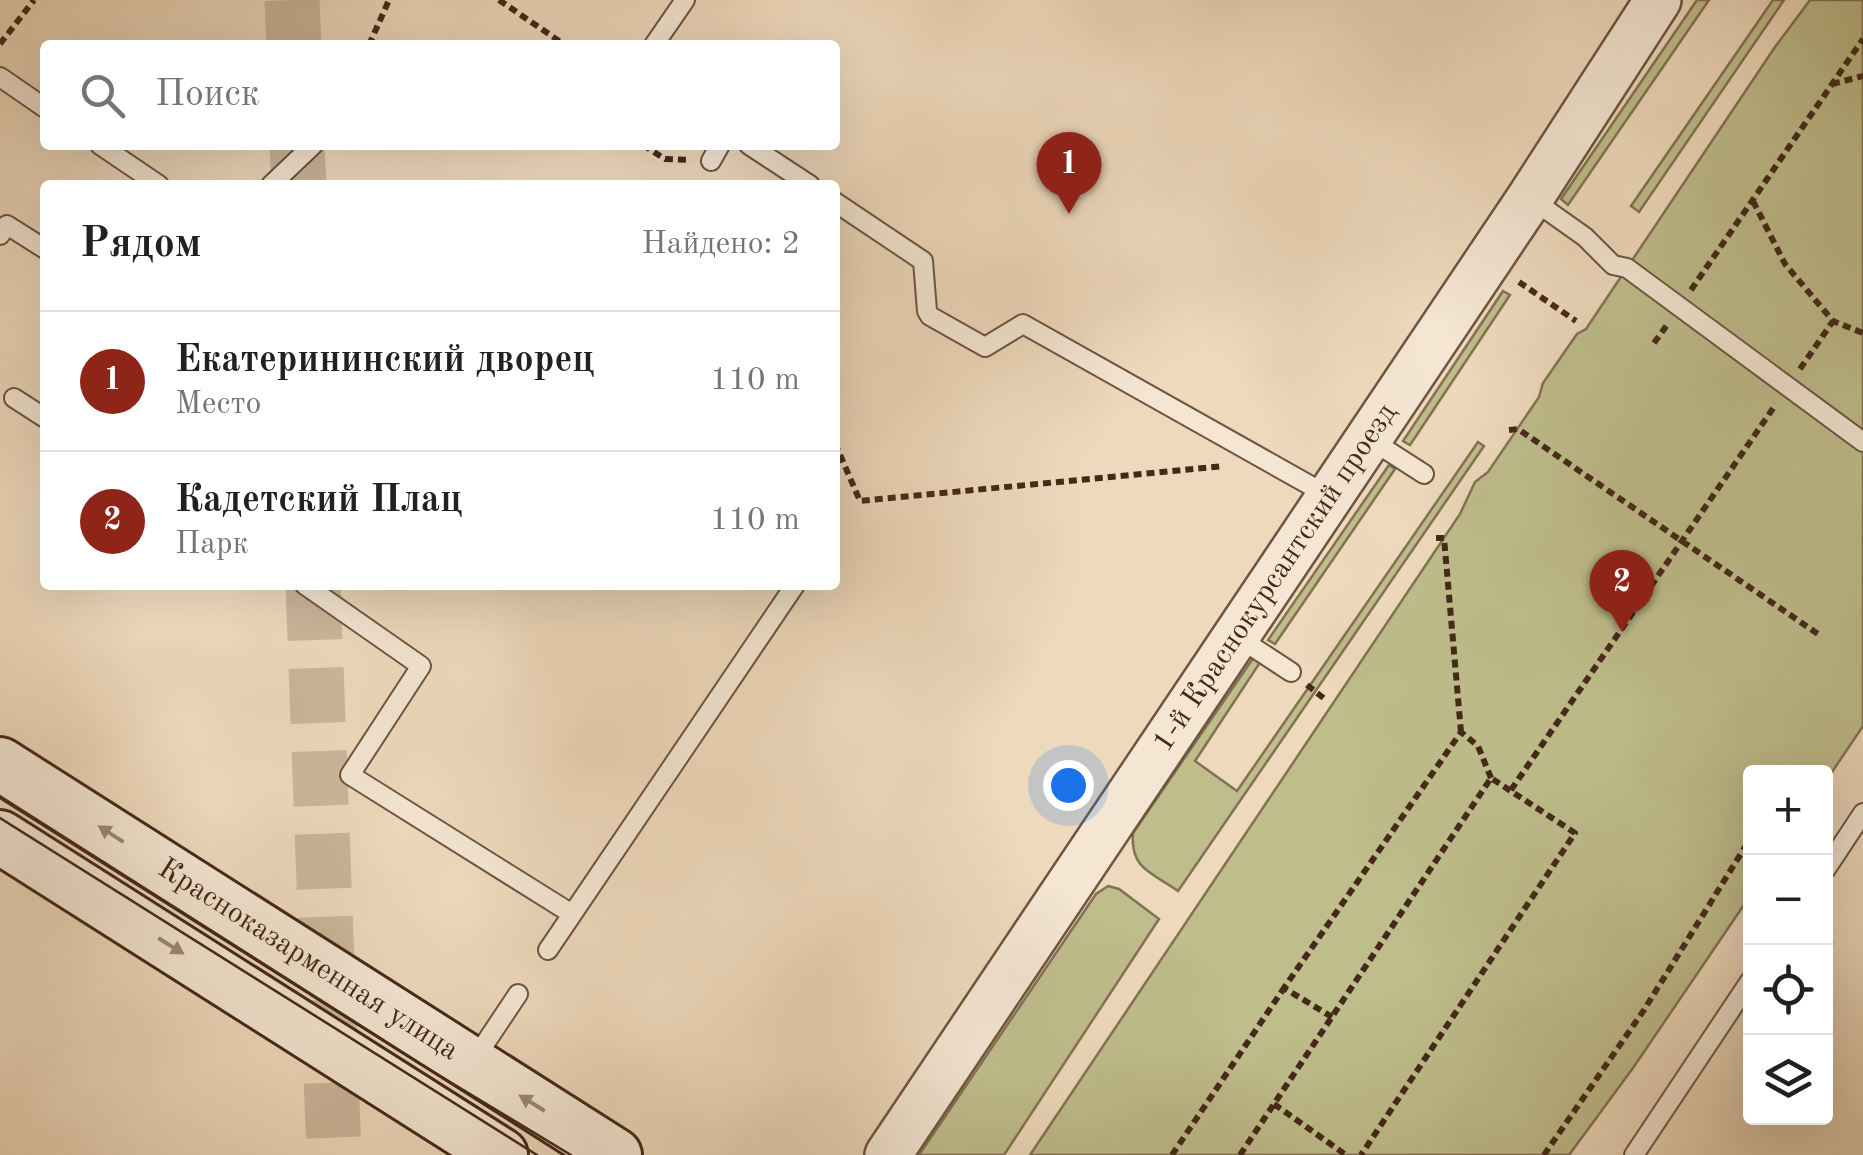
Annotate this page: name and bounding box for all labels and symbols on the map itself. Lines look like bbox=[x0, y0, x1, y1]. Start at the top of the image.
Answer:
pin: 1 bbox=[1036, 132, 1102, 214]
street label: 1-й Краснокурсантский проезд bbox=[1148, 398, 1403, 757]
pin: 2 bbox=[1590, 550, 1654, 632]
your location bbox=[1043, 760, 1094, 811]
one-way arrow bbox=[97, 826, 124, 844]
street label: Красноказарменная улица bbox=[152, 853, 464, 1066]
one-way arrow bbox=[157, 936, 185, 954]
one-way arrow bbox=[518, 1095, 546, 1113]

